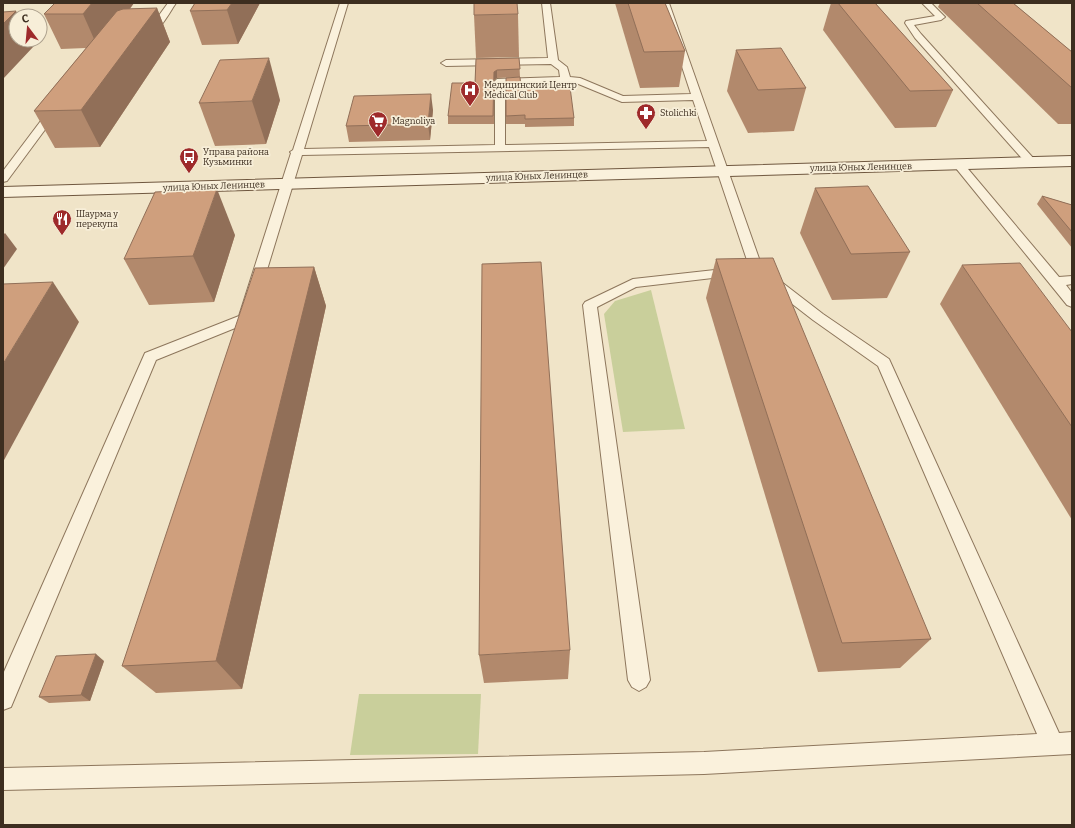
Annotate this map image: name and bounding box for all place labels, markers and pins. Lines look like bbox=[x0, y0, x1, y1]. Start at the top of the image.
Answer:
hospital icon: Медицинский Центр Medical Club bbox=[459, 79, 481, 107]
place label: Медицинский Центр Medical Club bbox=[484, 80, 577, 100]
pharmacy icon: Stolichki bbox=[635, 102, 657, 130]
place label: Stolichki bbox=[660, 108, 697, 118]
supermarket icon: Magnoliya bbox=[367, 110, 389, 138]
place label: Magnoliya bbox=[392, 116, 435, 126]
bus stop icon: Управа района Кузьминки bbox=[178, 146, 200, 174]
place label: Управа района Кузьминки bbox=[203, 147, 269, 167]
restaurant icon: Шаурма у перекупа bbox=[51, 208, 73, 236]
place label: Шаурма у перекупа bbox=[76, 209, 118, 229]

